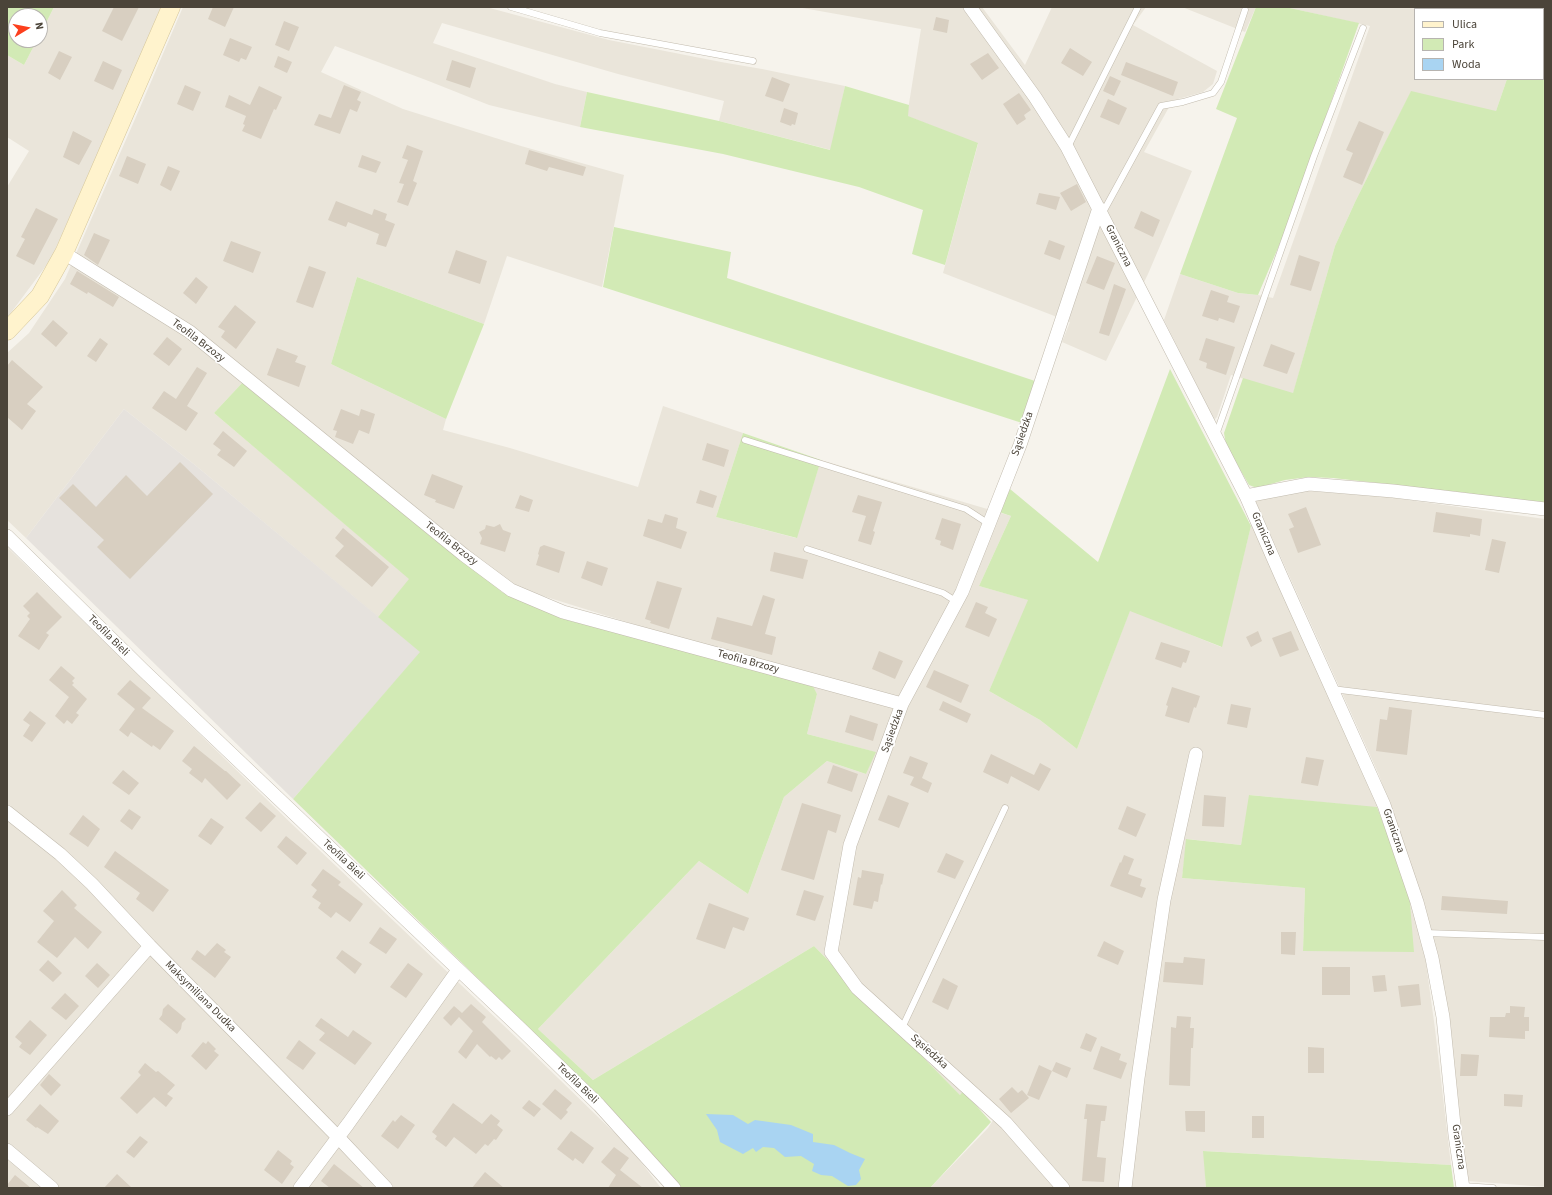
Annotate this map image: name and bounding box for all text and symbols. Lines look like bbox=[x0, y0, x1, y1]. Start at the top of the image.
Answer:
north arrow bbox=[8, 8, 48, 48]
legend bbox=[1414, 8, 1544, 80]
text: Ulica bbox=[1452, 16, 1477, 33]
text: N bbox=[31, 21, 47, 31]
text: Park bbox=[1452, 36, 1474, 53]
text: Woda bbox=[1452, 56, 1481, 73]
street label: Graniczna bbox=[1102, 223, 1134, 269]
street label: Teofila Brzozy bbox=[169, 317, 227, 365]
street label: Sąsiedzka bbox=[1009, 410, 1037, 458]
street label: Graniczna bbox=[1248, 510, 1278, 558]
street label: Teofila Brzozy bbox=[422, 519, 480, 569]
street label: Teofila Bieli bbox=[85, 613, 131, 659]
street label: Teofila Brzozy bbox=[716, 647, 780, 677]
street label: Sąsiedzka bbox=[879, 707, 907, 755]
street label: Graniczna bbox=[1379, 807, 1407, 855]
street label: Teofila Bieli bbox=[319, 837, 367, 883]
street label: Maksymiliana Dudka bbox=[162, 959, 238, 1035]
street label: Sąsiedzka bbox=[908, 1032, 950, 1072]
street label: Teofila Bieli bbox=[553, 1061, 601, 1107]
street label: Graniczna bbox=[1448, 1123, 1468, 1171]

